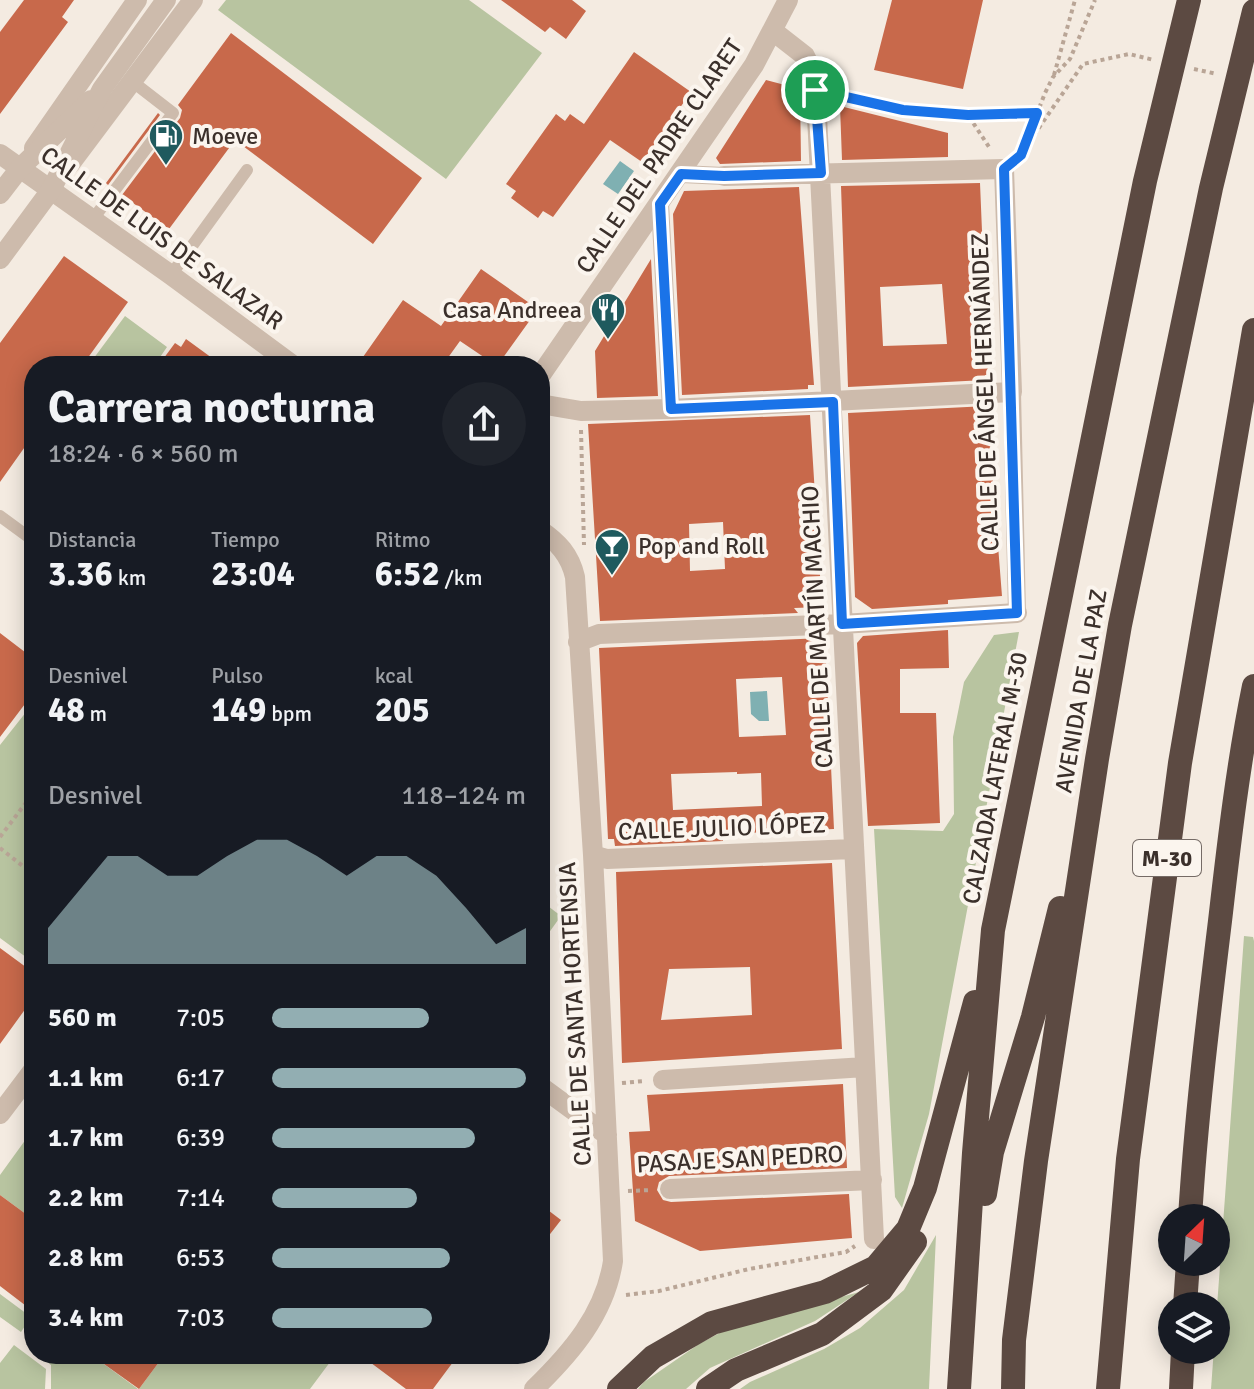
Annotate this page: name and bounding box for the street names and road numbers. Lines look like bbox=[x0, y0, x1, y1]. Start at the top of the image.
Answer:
street label: CALLE DEL PADRE CLARET bbox=[569, 33, 749, 279]
street label: CALLE DE LUIS DE SALAZAR bbox=[35, 140, 289, 336]
street label: CALLE DE ÁNGEL HERNÁNDEZ bbox=[964, 232, 1006, 552]
street label: CALLE DE MARTÍN MACHIO bbox=[795, 485, 839, 769]
street label: AVENIDA DE LA PAZ bbox=[1048, 587, 1114, 795]
street label: CALZADA LATERAL M-30 bbox=[956, 649, 1034, 907]
street label: CALLE JULIO LÓPEZ bbox=[617, 809, 827, 847]
road number: M-30 bbox=[1133, 840, 1201, 876]
street label: CALLE DE SANTA HORTENSIA bbox=[552, 861, 598, 1167]
street label: PASAJE SAN PEDRO bbox=[636, 1139, 844, 1179]

